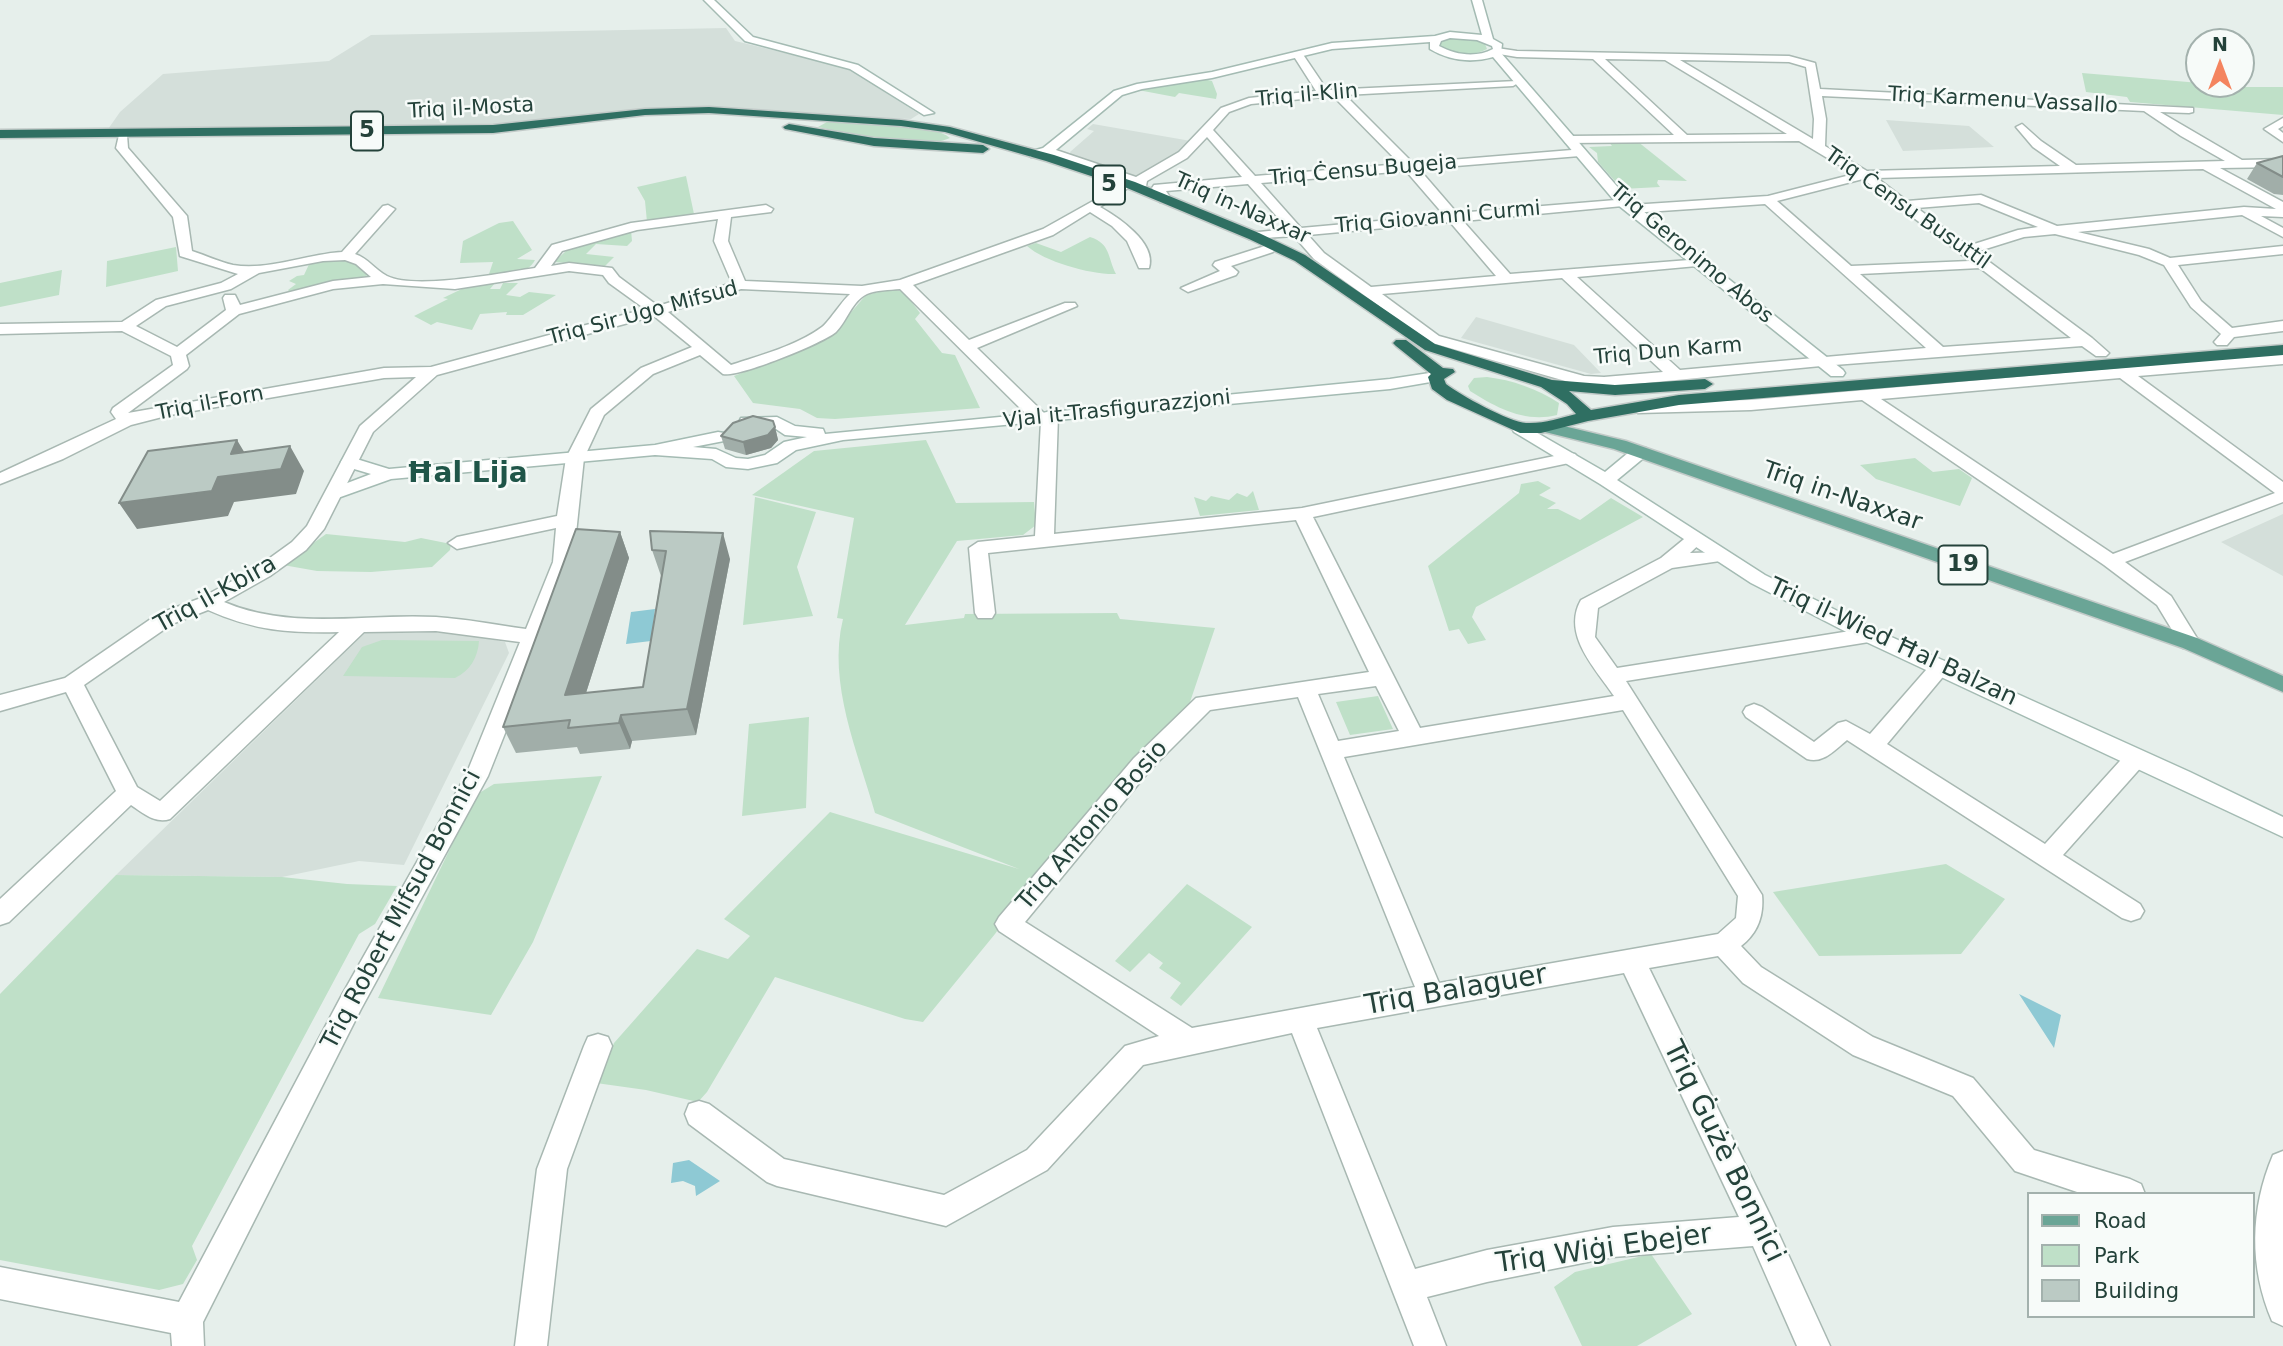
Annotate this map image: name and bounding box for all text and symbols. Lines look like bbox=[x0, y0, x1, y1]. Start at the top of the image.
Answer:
north arrow bbox=[2185, 28, 2255, 98]
text: N bbox=[2212, 33, 2228, 55]
street label: Triq il-Klin bbox=[1255, 79, 1359, 113]
street label: Triq Karmenu Vassallo bbox=[1887, 82, 2119, 120]
street label: Triq il-Mosta bbox=[407, 93, 535, 125]
road number: 5 bbox=[351, 112, 383, 150]
street label: Triq Ċensu Busuttil bbox=[1819, 142, 1995, 276]
street label: Triq Ċensu Bugeja bbox=[1268, 150, 1458, 192]
road number: 5 bbox=[1093, 166, 1125, 204]
street label: Triq in-Naxxar bbox=[1170, 168, 1314, 250]
street label: Triq Geronimo Abos bbox=[1604, 178, 1778, 330]
street label: Triq Giovanni Curmi bbox=[1334, 196, 1542, 240]
street label: Triq Sir Ugo Mifsud bbox=[545, 276, 741, 352]
street label: Triq Dun Karm bbox=[1593, 333, 1743, 371]
street label: Triq il-Forn bbox=[154, 381, 266, 427]
street label: Vjal it-Trasfigurazzjoni bbox=[1002, 386, 1232, 434]
street label: Triq in-Naxxar bbox=[1758, 456, 1926, 538]
district label: Ħal Lija bbox=[406, 458, 528, 492]
road number: 19 bbox=[1938, 545, 1988, 584]
street label: Triq il-Kbira bbox=[150, 550, 282, 640]
street label: Triq il-Wied Ħal Balzan bbox=[1764, 573, 2022, 713]
street label: Triq Antonio Bosio bbox=[1011, 735, 1175, 917]
street label: Triq Robert Mifsud Bonnici bbox=[316, 765, 488, 1055]
street label: Triq Balaguer bbox=[1362, 958, 1550, 1024]
street label: Triq Ġużè Bonnici bbox=[1655, 1036, 1791, 1268]
legend bbox=[2028, 1192, 2255, 1318]
text: Road bbox=[2094, 1209, 2147, 1233]
street label: Triq Wiġi Ebejer bbox=[1494, 1218, 1714, 1282]
text: Park bbox=[2094, 1244, 2139, 1268]
text: Building bbox=[2094, 1279, 2179, 1303]

